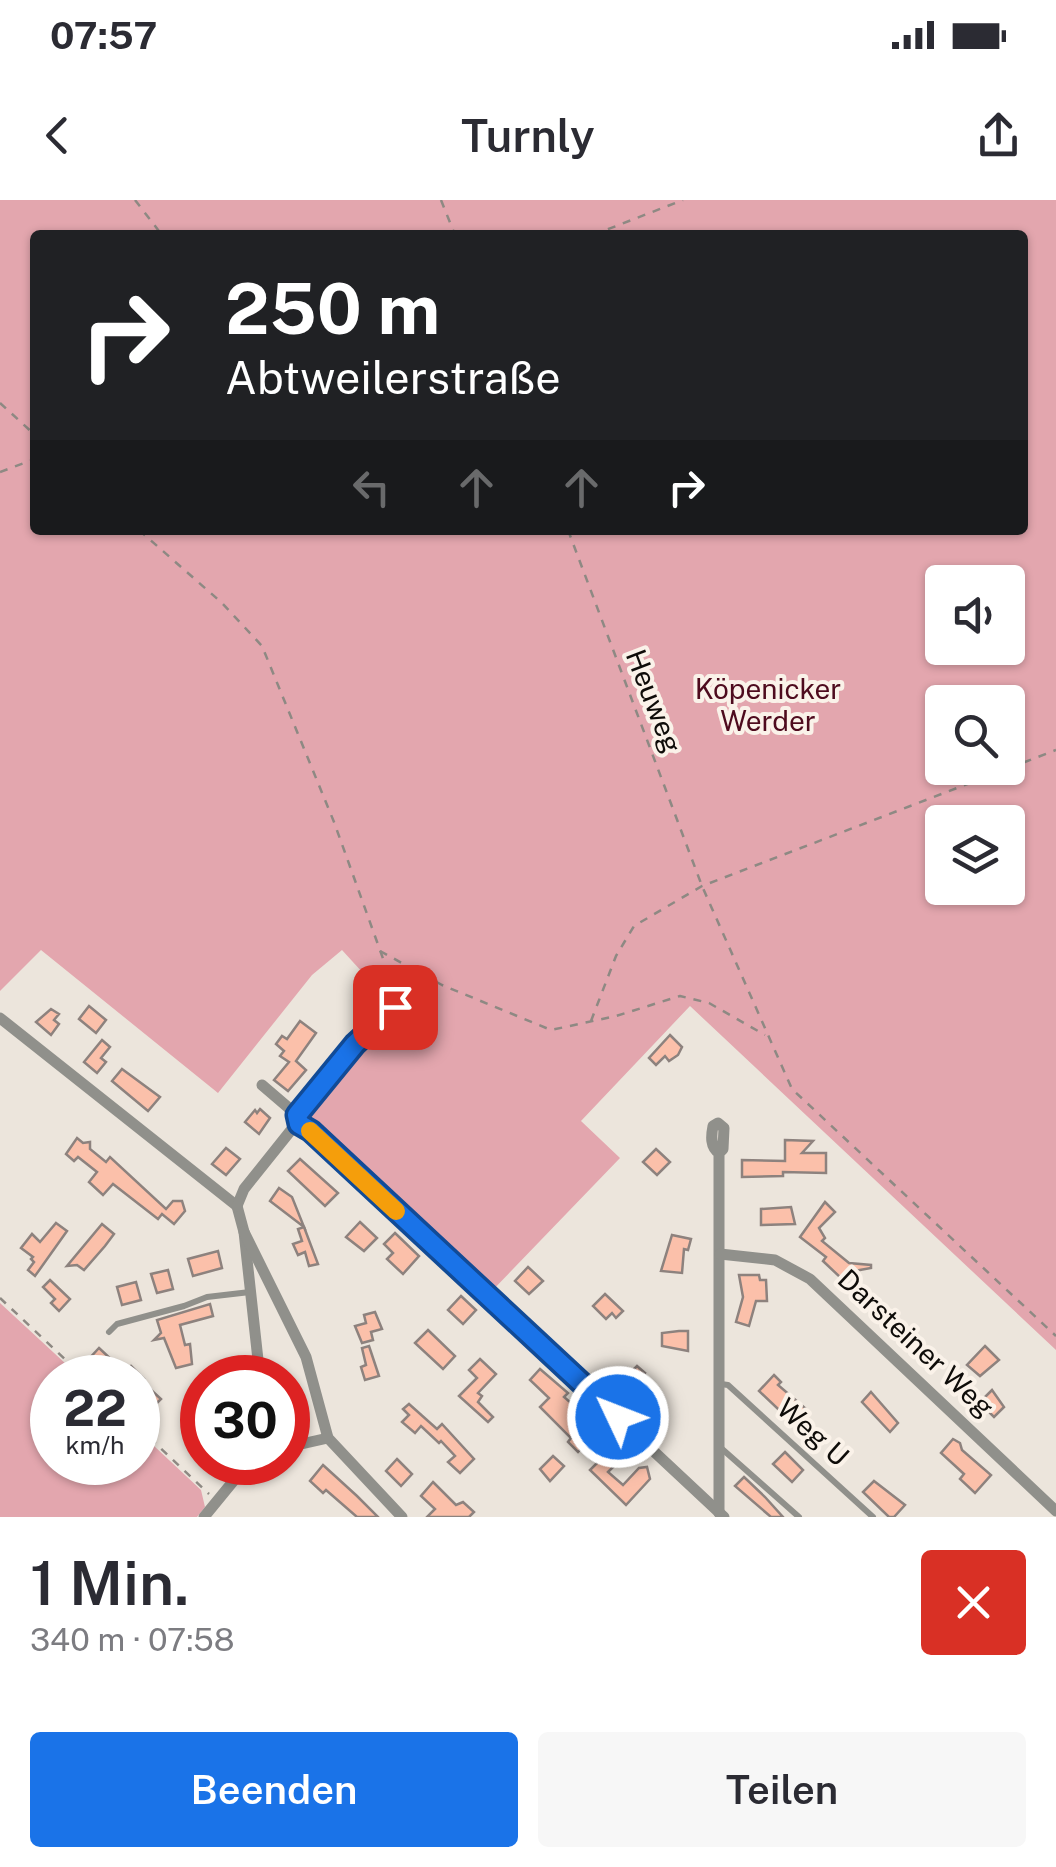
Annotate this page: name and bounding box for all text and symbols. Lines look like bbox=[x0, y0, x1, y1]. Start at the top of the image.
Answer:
text: 07:57 bbox=[50, 13, 157, 58]
icon: back bbox=[30, 108, 85, 163]
icon: share bbox=[971, 108, 1026, 163]
text: Turnly bbox=[461, 109, 595, 162]
text: 250 m bbox=[225, 267, 440, 350]
icon: right bbox=[60, 270, 190, 400]
text: Abtweilerstraße bbox=[225, 351, 561, 404]
icon: left bbox=[344, 460, 399, 515]
icon: ahead bbox=[449, 460, 504, 515]
icon: ahead bbox=[554, 460, 609, 515]
icon: right bbox=[659, 460, 714, 515]
map controls bbox=[925, 565, 1025, 905]
button: sound bbox=[925, 565, 1025, 665]
street label: Heuweg bbox=[620, 644, 689, 757]
park label: Köpenicker Werder bbox=[695, 672, 841, 737]
button: search bbox=[925, 685, 1025, 785]
button: layers bbox=[925, 805, 1025, 905]
pin bbox=[353, 965, 438, 1050]
icon: arrive bbox=[368, 980, 423, 1035]
street label: Darsteiner Weg bbox=[832, 1262, 1001, 1423]
speed limit sign: 30 bbox=[180, 1355, 310, 1485]
position arrow bbox=[566, 1365, 670, 1469]
text: 22 bbox=[63, 1378, 127, 1437]
street label: Weg U bbox=[771, 1391, 856, 1472]
text: km/h bbox=[66, 1430, 124, 1460]
text: 1 Min. bbox=[30, 1548, 189, 1619]
button: close bbox=[921, 1550, 1026, 1655]
text: 340 m · 07:58 bbox=[30, 1621, 235, 1658]
button: Beenden bbox=[30, 1732, 518, 1847]
button: Teilen bbox=[538, 1732, 1026, 1847]

